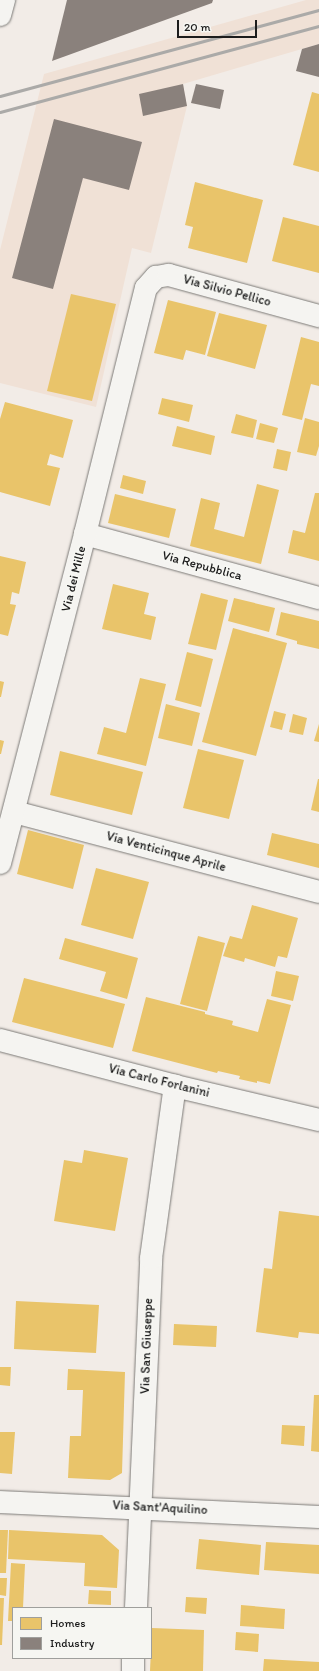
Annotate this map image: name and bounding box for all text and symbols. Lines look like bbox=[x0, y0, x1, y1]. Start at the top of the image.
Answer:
scale bar bbox=[179, 12, 259, 38]
text: 20 m bbox=[184, 20, 211, 34]
street label: Via Silvio Pellico bbox=[181, 272, 273, 310]
street label: Via dei Mille bbox=[58, 545, 90, 613]
street label: Via Repubblica bbox=[161, 548, 243, 584]
street label: Via Venticinque Aprile bbox=[105, 829, 227, 875]
street label: Via Carlo Forlanini bbox=[107, 1061, 211, 1101]
street label: Via San Giuseppe bbox=[138, 1298, 156, 1394]
street label: Via Sant'Aquilino bbox=[112, 1498, 208, 1518]
legend bbox=[12, 1607, 152, 1659]
text: Homes bbox=[50, 1616, 86, 1630]
text: Industry bbox=[50, 1636, 94, 1650]

